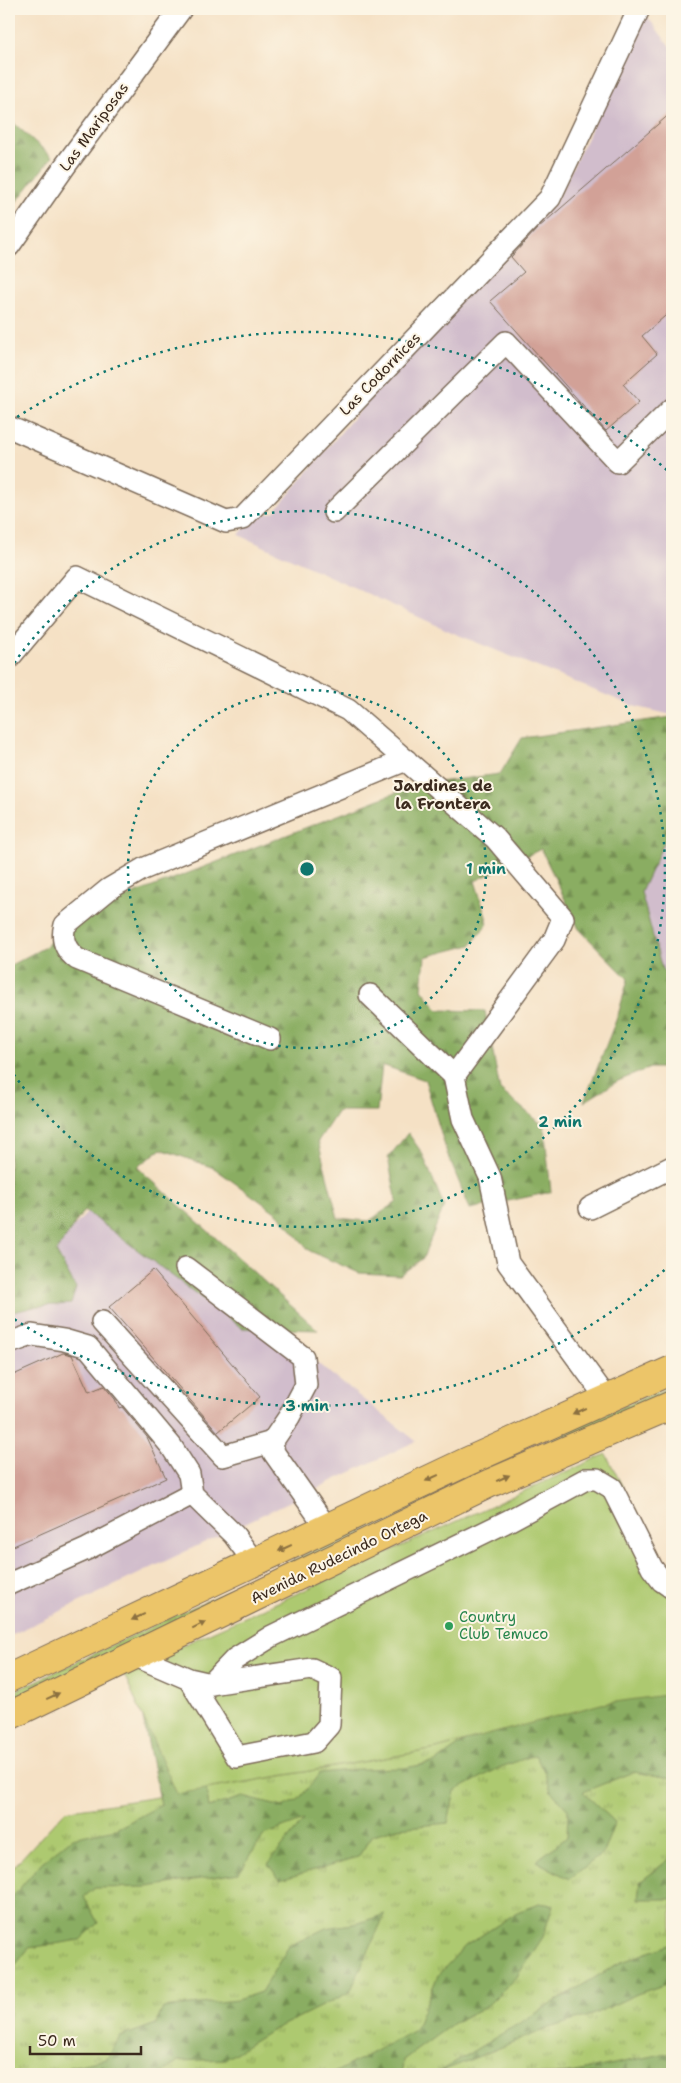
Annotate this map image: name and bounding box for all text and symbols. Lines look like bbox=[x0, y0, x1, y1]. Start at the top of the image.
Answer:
street label: Las Mariposas bbox=[55, 78, 133, 176]
street label: Las Codornices bbox=[335, 328, 425, 420]
district label: Jardines de la Frontera bbox=[393, 775, 493, 814]
text: 1 min bbox=[466, 859, 506, 879]
centre of rings bbox=[298, 860, 316, 878]
text: 2 min bbox=[538, 1112, 582, 1132]
text: 3 min bbox=[285, 1396, 329, 1416]
one-way arrow bbox=[572, 1406, 587, 1415]
one-way arrow bbox=[496, 1473, 510, 1481]
one-way arrow bbox=[424, 1474, 439, 1482]
street label: Avenida Rudecindo Ortega bbox=[247, 1505, 431, 1609]
one-way arrow bbox=[278, 1544, 292, 1552]
place label: Country Club Temuco bbox=[459, 1607, 548, 1644]
one-way arrow bbox=[131, 1613, 145, 1621]
marker: Country Club Temuco bbox=[443, 1620, 455, 1632]
one-way arrow bbox=[192, 1621, 207, 1630]
one-way arrow bbox=[46, 1691, 60, 1699]
scale bar bbox=[30, 2023, 141, 2055]
text: 50 m bbox=[38, 2031, 76, 2051]

